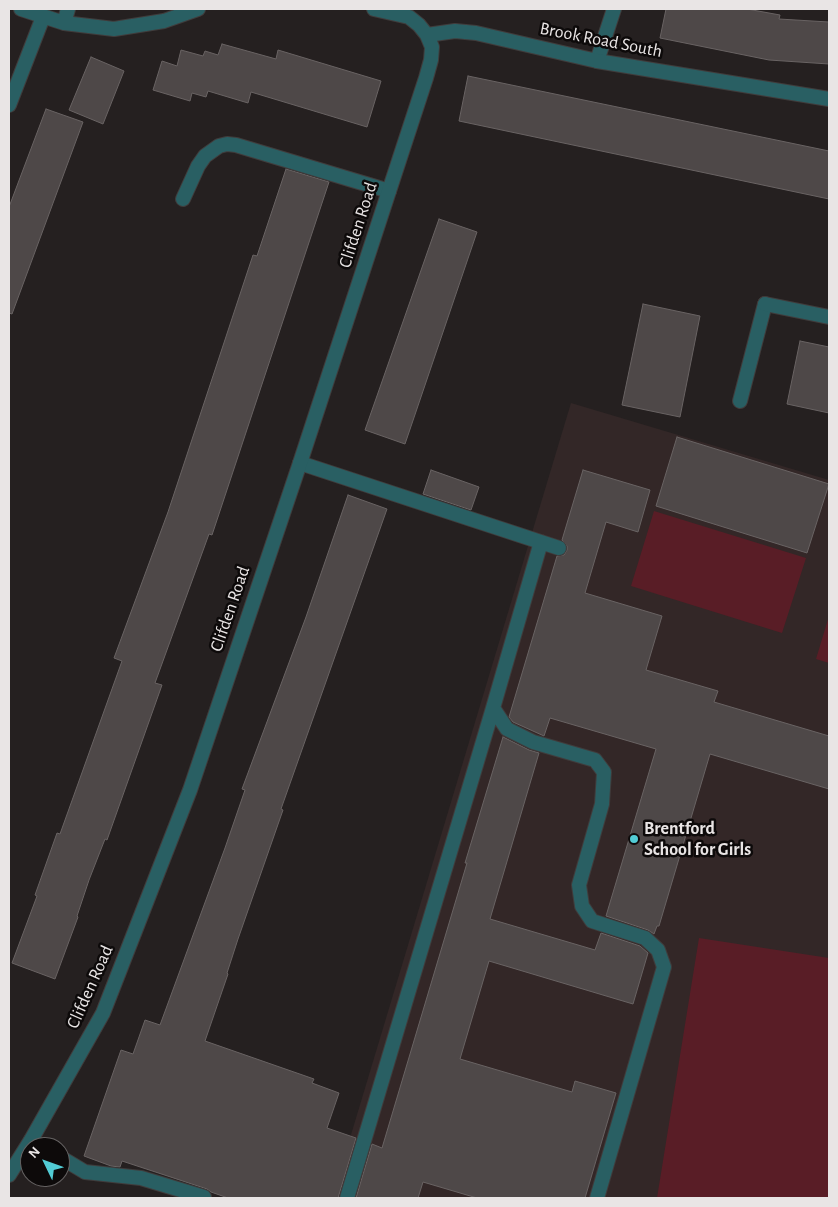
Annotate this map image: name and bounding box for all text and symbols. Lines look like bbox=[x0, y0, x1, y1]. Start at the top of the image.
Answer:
street label: Brook Road South bbox=[538, 18, 664, 62]
street label: Clifden Road bbox=[334, 179, 382, 271]
street label: Clifden Road bbox=[205, 563, 255, 655]
place label: Brentford School for Girls bbox=[644, 818, 751, 861]
marker: Brentford School for Girls bbox=[628, 833, 640, 845]
street label: Clifden Road bbox=[62, 942, 118, 1032]
north arrow bbox=[20, 1137, 70, 1187]
text: N bbox=[26, 1144, 43, 1161]

